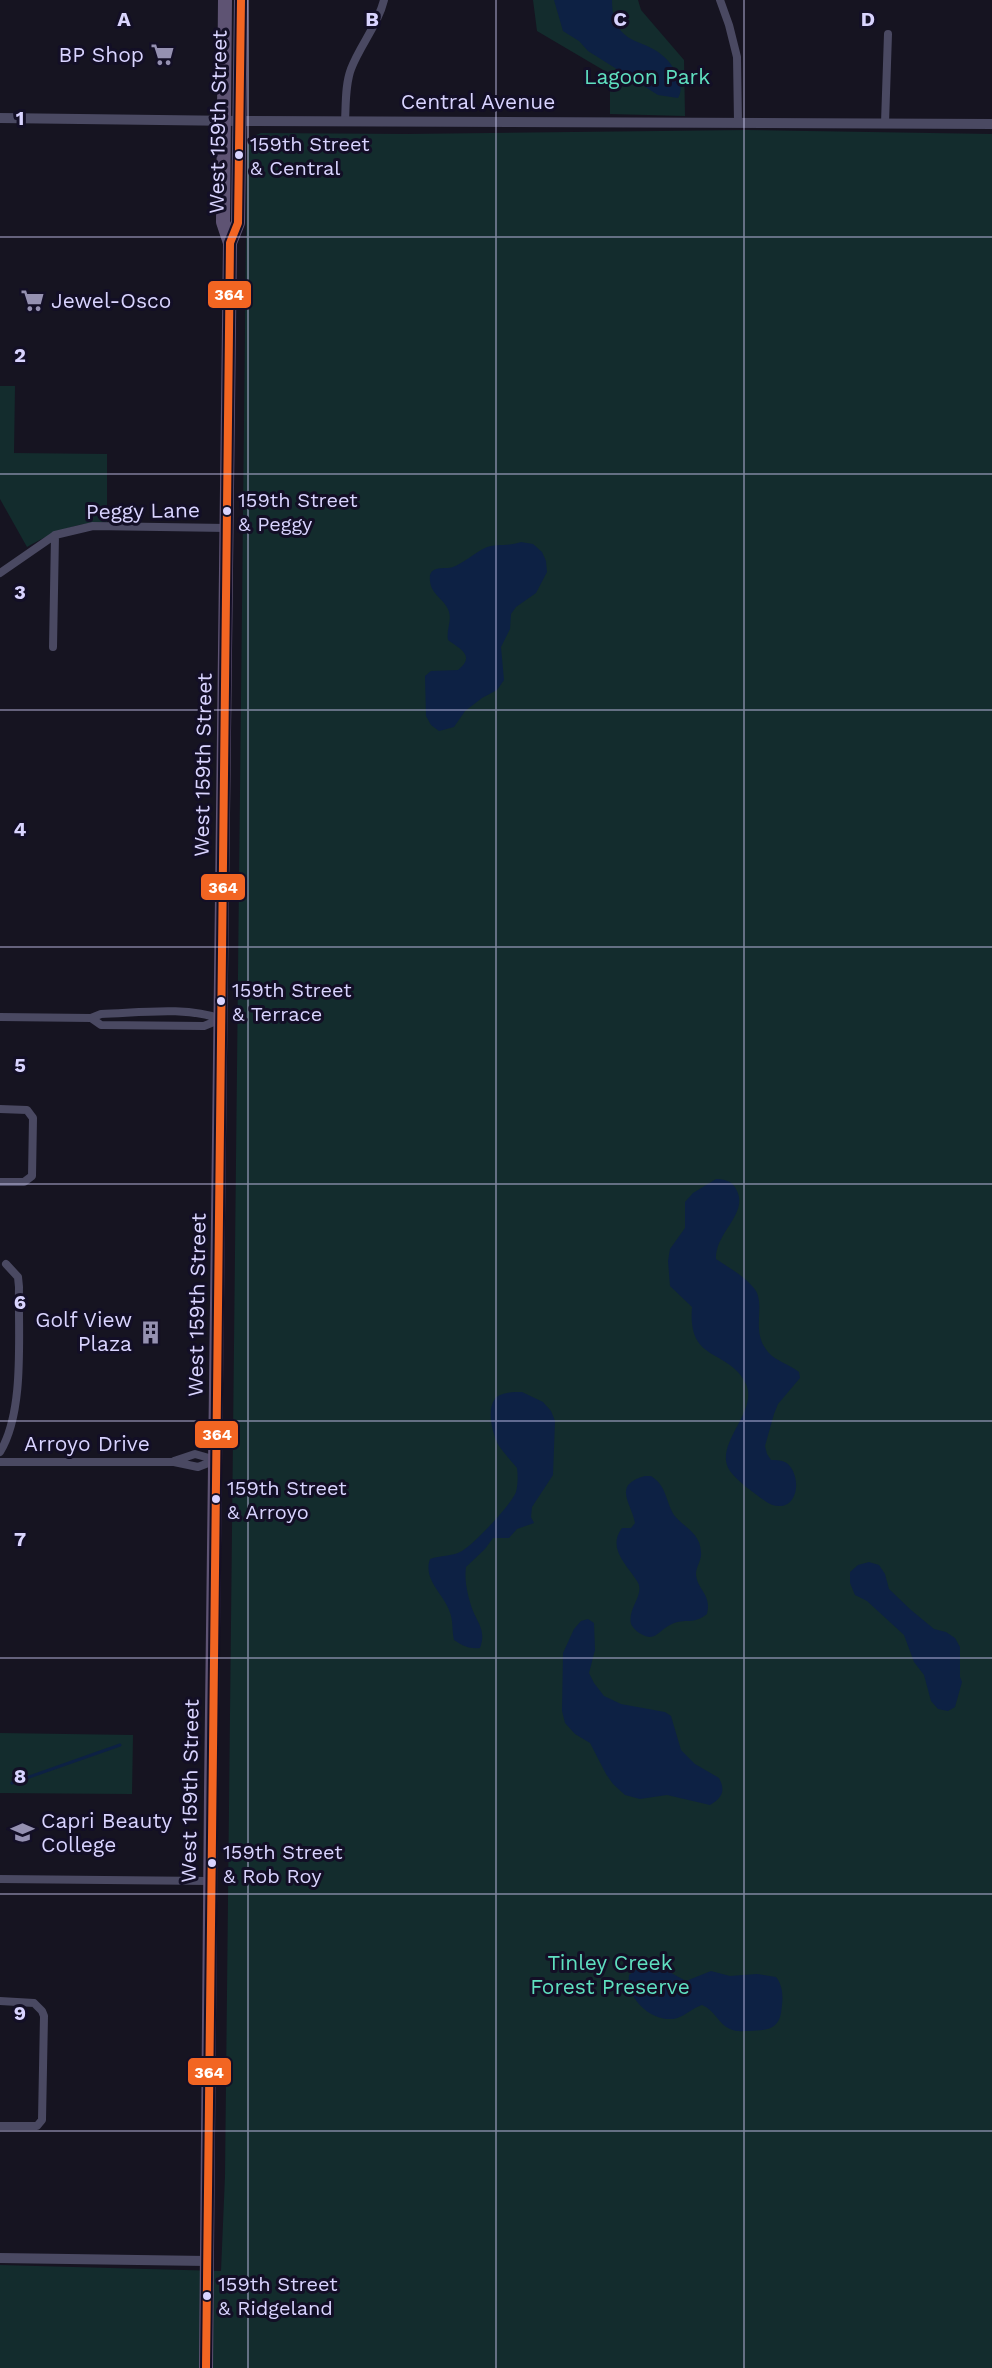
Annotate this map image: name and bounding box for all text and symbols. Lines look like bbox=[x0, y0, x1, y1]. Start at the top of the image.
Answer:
text: A bbox=[117, 7, 131, 31]
text: B bbox=[365, 7, 379, 31]
text: C bbox=[613, 7, 627, 31]
text: D bbox=[861, 7, 875, 31]
street label: West 159th Street bbox=[203, 30, 232, 214]
place label: BP Shop bbox=[59, 42, 144, 67]
supermarket icon: BP Shop bbox=[149, 42, 175, 68]
park label: Lagoon Park bbox=[584, 64, 710, 89]
street label: Central Avenue bbox=[401, 89, 555, 114]
text: 1 bbox=[16, 106, 24, 130]
place label: 159th Street & Central bbox=[250, 132, 370, 180]
marker: 159th Street & Central bbox=[233, 149, 245, 161]
line badge: 364 bbox=[207, 280, 252, 309]
text: 364 bbox=[214, 285, 244, 304]
supermarket icon: Jewel-Osco bbox=[20, 288, 46, 314]
place label: Jewel-Osco bbox=[51, 288, 171, 313]
text: 2 bbox=[14, 343, 26, 367]
place label: 159th Street & Peggy bbox=[238, 488, 358, 536]
street label: Peggy Lane bbox=[86, 497, 200, 524]
marker: 159th Street & Peggy bbox=[221, 505, 233, 517]
text: 3 bbox=[14, 580, 26, 604]
street label: West 159th Street bbox=[188, 673, 217, 857]
text: 4 bbox=[14, 817, 27, 841]
line badge: 364 bbox=[200, 873, 246, 901]
text: 364 bbox=[208, 878, 238, 897]
place label: 159th Street & Terrace bbox=[232, 978, 352, 1026]
marker: 159th Street & Terrace bbox=[215, 995, 227, 1007]
text: 5 bbox=[14, 1053, 26, 1077]
street label: West 159th Street bbox=[182, 1213, 211, 1397]
text: 6 bbox=[14, 1290, 26, 1314]
place label: Golf View Plaza bbox=[35, 1307, 132, 1356]
building icon: Golf View Plaza bbox=[137, 1319, 163, 1345]
line badge: 364 bbox=[194, 1420, 239, 1449]
text: 364 bbox=[202, 1425, 232, 1444]
street label: Arroyo Drive bbox=[24, 1431, 150, 1456]
place label: 159th Street & Arroyo bbox=[227, 1476, 347, 1524]
marker: 159th Street & Arroyo bbox=[210, 1493, 222, 1505]
text: 7 bbox=[14, 1527, 26, 1551]
street label: West 159th Street bbox=[175, 1699, 204, 1883]
text: 8 bbox=[14, 1764, 26, 1788]
place label: Capri Beauty College bbox=[41, 1808, 172, 1857]
school or university icon: Capri Beauty College bbox=[10, 1820, 36, 1846]
place label: 159th Street & Rob Roy bbox=[223, 1840, 343, 1888]
marker: 159th Street & Rob Roy bbox=[206, 1857, 218, 1869]
park label: Tinley Creek Forest Preserve bbox=[530, 1950, 690, 1999]
text: 9 bbox=[14, 2001, 26, 2025]
line badge: 364 bbox=[187, 2057, 232, 2086]
text: 364 bbox=[194, 2063, 224, 2082]
place label: 159th Street & Ridgeland bbox=[218, 2272, 338, 2320]
marker: 159th Street & Ridgeland bbox=[201, 2290, 213, 2302]

